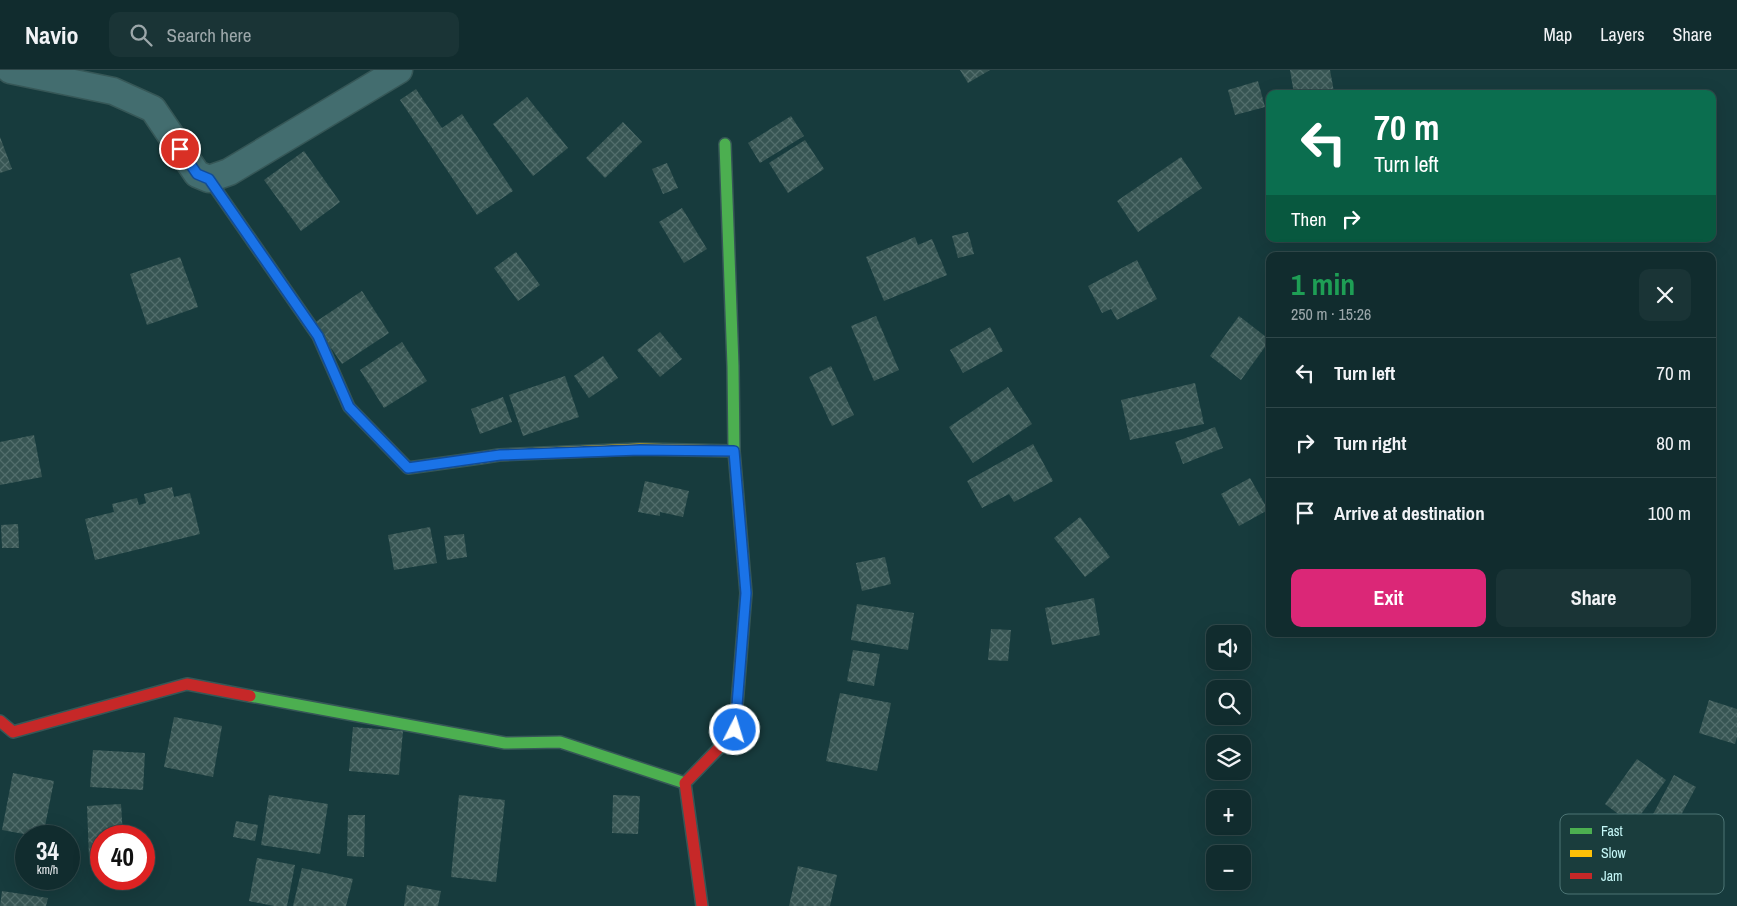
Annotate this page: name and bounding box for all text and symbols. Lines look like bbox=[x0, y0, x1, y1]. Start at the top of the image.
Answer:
search box bbox=[109, 12, 459, 57]
text: Navio bbox=[25, 19, 79, 51]
icon: search bbox=[127, 21, 155, 49]
text: Search here bbox=[167, 22, 251, 48]
text: Map bbox=[1544, 22, 1572, 47]
text: Layers bbox=[1600, 22, 1645, 47]
text: Share bbox=[1673, 22, 1712, 47]
text: 70 m bbox=[1374, 104, 1439, 151]
icon: left bbox=[1291, 110, 1356, 175]
pin bbox=[159, 128, 201, 170]
icon: arrive bbox=[166, 135, 194, 163]
text: Turn left bbox=[1374, 149, 1439, 179]
icon: right bbox=[1337, 205, 1365, 233]
text: Then bbox=[1291, 206, 1327, 232]
text: 1 min bbox=[1291, 264, 1355, 304]
button: close bbox=[1639, 269, 1691, 321]
text: 250 m · 15:26 bbox=[1291, 303, 1371, 325]
icon: left bbox=[1291, 359, 1319, 387]
text: Turn left bbox=[1334, 360, 1395, 386]
text: 70 m bbox=[1656, 360, 1691, 386]
icon: right bbox=[1291, 429, 1319, 457]
text: Turn right bbox=[1334, 430, 1406, 456]
text: 80 m bbox=[1656, 430, 1691, 456]
icon: arrive bbox=[1291, 499, 1319, 527]
text: Arrive at destination bbox=[1334, 500, 1485, 526]
text: 100 m bbox=[1648, 500, 1691, 526]
button: Exit bbox=[1291, 569, 1486, 627]
button: Share bbox=[1496, 569, 1691, 627]
map controls bbox=[1206, 625, 1251, 890]
button: sound bbox=[1206, 625, 1251, 670]
button: search bbox=[1206, 680, 1251, 725]
position arrow bbox=[708, 703, 760, 755]
button: layers bbox=[1206, 735, 1251, 780]
button: + bbox=[1206, 790, 1251, 835]
legend bbox=[1560, 814, 1724, 894]
text: Fast bbox=[1601, 822, 1623, 840]
speed limit sign: 40 bbox=[90, 825, 155, 890]
text: 34 bbox=[36, 834, 59, 868]
text: Slow bbox=[1601, 844, 1627, 862]
button: − bbox=[1206, 845, 1251, 890]
text: km/h bbox=[37, 862, 58, 878]
text: Jam bbox=[1601, 867, 1623, 885]

